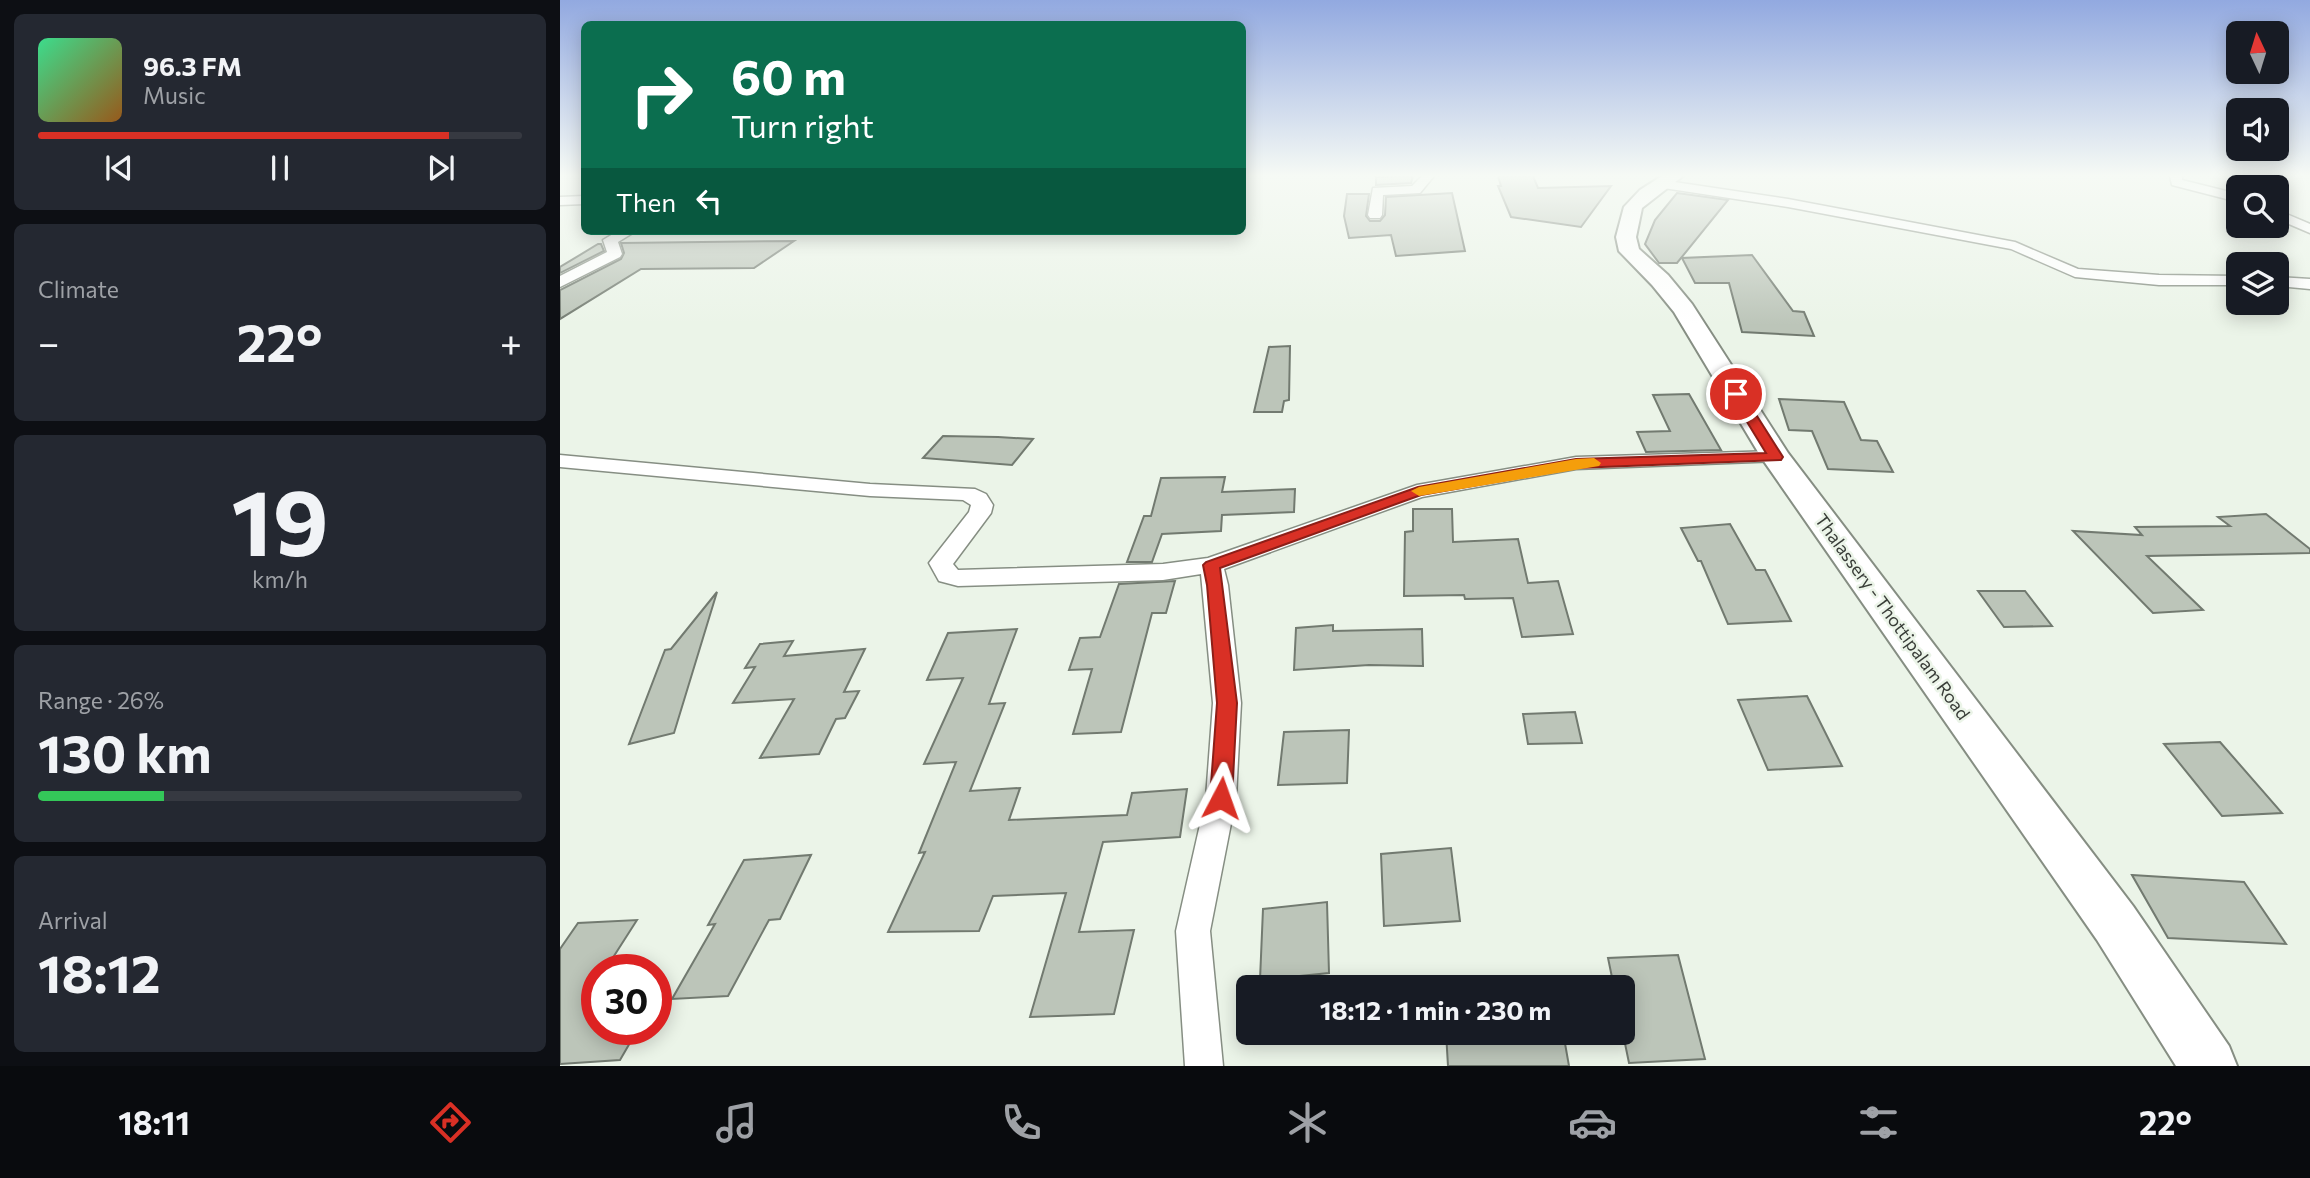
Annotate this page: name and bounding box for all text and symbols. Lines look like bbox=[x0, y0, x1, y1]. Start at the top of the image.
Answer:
north arrow bbox=[2226, 21, 2289, 84]
map controls bbox=[2226, 21, 2289, 315]
text: 60 m bbox=[731, 45, 846, 105]
icon: right bbox=[616, 49, 707, 140]
text: 96.3 FM bbox=[143, 50, 242, 81]
text: Music bbox=[143, 81, 206, 109]
button: sound bbox=[2226, 98, 2289, 161]
text: Turn right bbox=[731, 105, 874, 145]
icon: previous bbox=[100, 149, 138, 187]
icon: pause bbox=[261, 149, 299, 187]
icon: next bbox=[422, 149, 460, 187]
button: search bbox=[2226, 175, 2289, 238]
icon: left bbox=[690, 182, 728, 220]
text: Then bbox=[616, 186, 676, 217]
button: layers bbox=[2226, 252, 2289, 315]
text: Climate bbox=[38, 275, 119, 303]
text: 22° bbox=[237, 309, 322, 373]
text: − bbox=[38, 318, 60, 365]
text: + bbox=[500, 318, 522, 365]
pin bbox=[1706, 364, 1766, 424]
icon: arrive bbox=[1717, 375, 1755, 413]
text: 19 bbox=[231, 463, 329, 575]
street label: Thalassery - Thottipalam Road bbox=[1811, 509, 1975, 724]
text: km/h bbox=[252, 565, 308, 593]
text: Range · 26% bbox=[38, 686, 164, 714]
text: 130 km bbox=[38, 720, 212, 784]
position arrow bbox=[1184, 761, 1258, 835]
text: Arrival bbox=[38, 906, 108, 934]
text: 18:12 bbox=[38, 940, 161, 1004]
speed limit sign: 30 bbox=[581, 954, 672, 1045]
text: 18:12 · 1 min · 230 m bbox=[1320, 994, 1551, 1025]
icon: directions bbox=[426, 1098, 475, 1147]
icon: music bbox=[712, 1098, 761, 1147]
icon: phone bbox=[997, 1098, 1046, 1147]
icon: climate bbox=[1283, 1098, 1332, 1147]
icon: car bbox=[1568, 1098, 1617, 1147]
icon: filters bbox=[1854, 1098, 1903, 1147]
text: 18:11 bbox=[118, 1102, 190, 1142]
text: 22° bbox=[2139, 1102, 2192, 1142]

